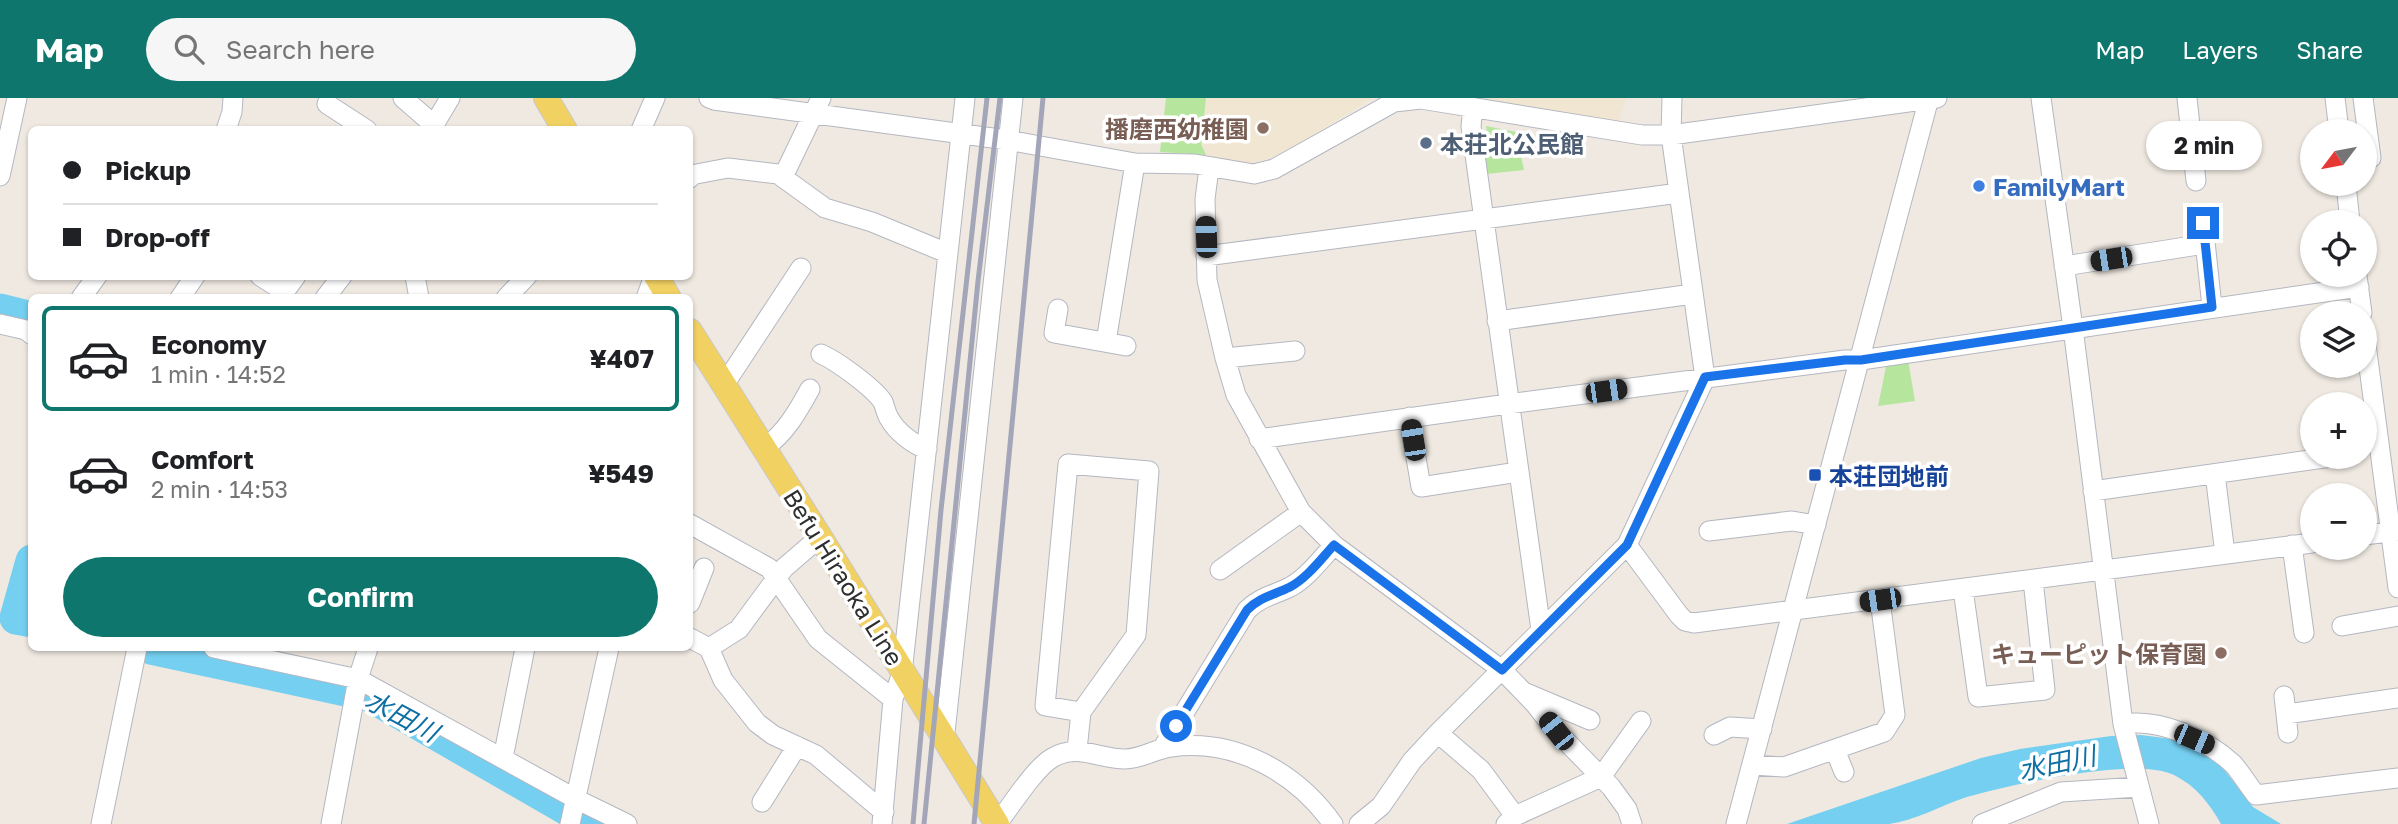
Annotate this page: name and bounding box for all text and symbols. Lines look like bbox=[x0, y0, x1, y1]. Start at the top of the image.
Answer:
search box bbox=[146, 18, 636, 81]
text: Map bbox=[35, 30, 104, 69]
icon: search bbox=[170, 30, 208, 68]
text: Search here bbox=[226, 34, 375, 65]
text: Map bbox=[2095, 35, 2144, 64]
text: Layers bbox=[2182, 35, 2258, 64]
text: Share bbox=[2296, 35, 2363, 64]
place label: 播磨西幼稚園 bbox=[1105, 114, 1249, 143]
north arrow bbox=[2300, 119, 2376, 196]
map controls bbox=[2300, 119, 2377, 560]
marker: 播磨西幼稚園 bbox=[1255, 120, 1271, 136]
callout: 2 min bbox=[2145, 122, 2261, 170]
place label: 本荘北公民館 bbox=[1440, 129, 1584, 158]
text: 2 min bbox=[2174, 131, 2234, 159]
marker: 本荘北公民館 bbox=[1418, 135, 1434, 151]
text: Pickup bbox=[105, 155, 191, 186]
place label: FamilyMart bbox=[1993, 172, 2125, 201]
marker: FamilyMart bbox=[1971, 178, 1987, 194]
route end bbox=[2187, 207, 2219, 239]
button: locate bbox=[2300, 210, 2377, 287]
car bbox=[1195, 216, 1218, 258]
text: Drop-off bbox=[105, 222, 210, 253]
car bbox=[2089, 245, 2134, 273]
button: layers bbox=[2300, 301, 2377, 378]
icon: car bbox=[67, 327, 130, 390]
text: Economy bbox=[151, 329, 267, 360]
text: ¥407 bbox=[590, 343, 654, 374]
text: 1 min · 14:52 bbox=[151, 360, 286, 388]
car bbox=[1584, 378, 1629, 404]
button: + bbox=[2300, 392, 2377, 469]
car bbox=[1400, 418, 1427, 462]
icon: car bbox=[67, 442, 130, 505]
text: Comfort bbox=[151, 444, 254, 475]
text: ¥549 bbox=[588, 458, 654, 489]
place label: 本荘団地前 bbox=[1829, 461, 1949, 490]
marker: 本荘団地前 bbox=[1807, 467, 1823, 483]
text: 2 min · 14:53 bbox=[151, 475, 288, 503]
street label: Befu Hiraoka Line bbox=[778, 483, 910, 671]
button: − bbox=[2300, 483, 2377, 560]
button: Confirm bbox=[63, 557, 658, 637]
car bbox=[1858, 587, 1903, 613]
place label: キューピット保育園 bbox=[1991, 639, 2207, 668]
marker: キューピット保育園 bbox=[2213, 645, 2229, 661]
water label: 水田川 bbox=[360, 684, 446, 749]
car bbox=[1535, 708, 1578, 754]
route start bbox=[1160, 710, 1192, 742]
car bbox=[2171, 721, 2218, 757]
water label: 水田川 bbox=[2016, 739, 2101, 786]

